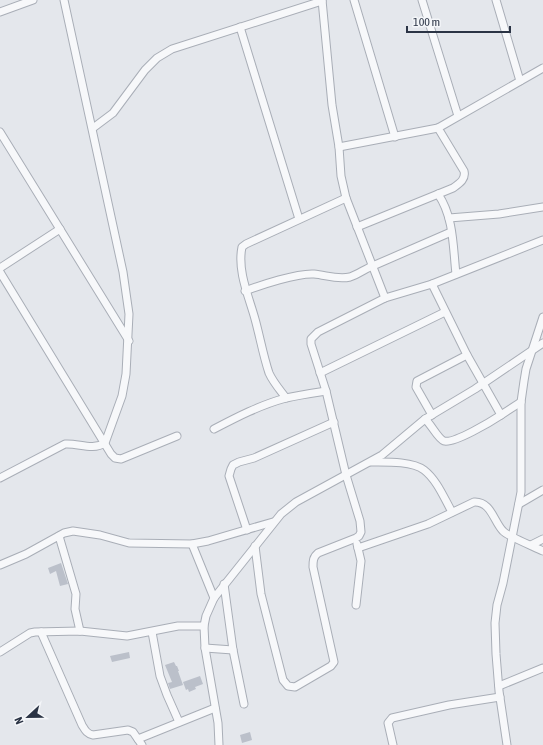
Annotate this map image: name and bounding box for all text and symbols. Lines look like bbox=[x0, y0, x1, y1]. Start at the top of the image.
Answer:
scale bar bbox=[407, 8, 510, 34]
text: 100 m bbox=[413, 15, 440, 29]
north arrow bbox=[8, 697, 48, 737]
text: N bbox=[12, 715, 26, 726]

